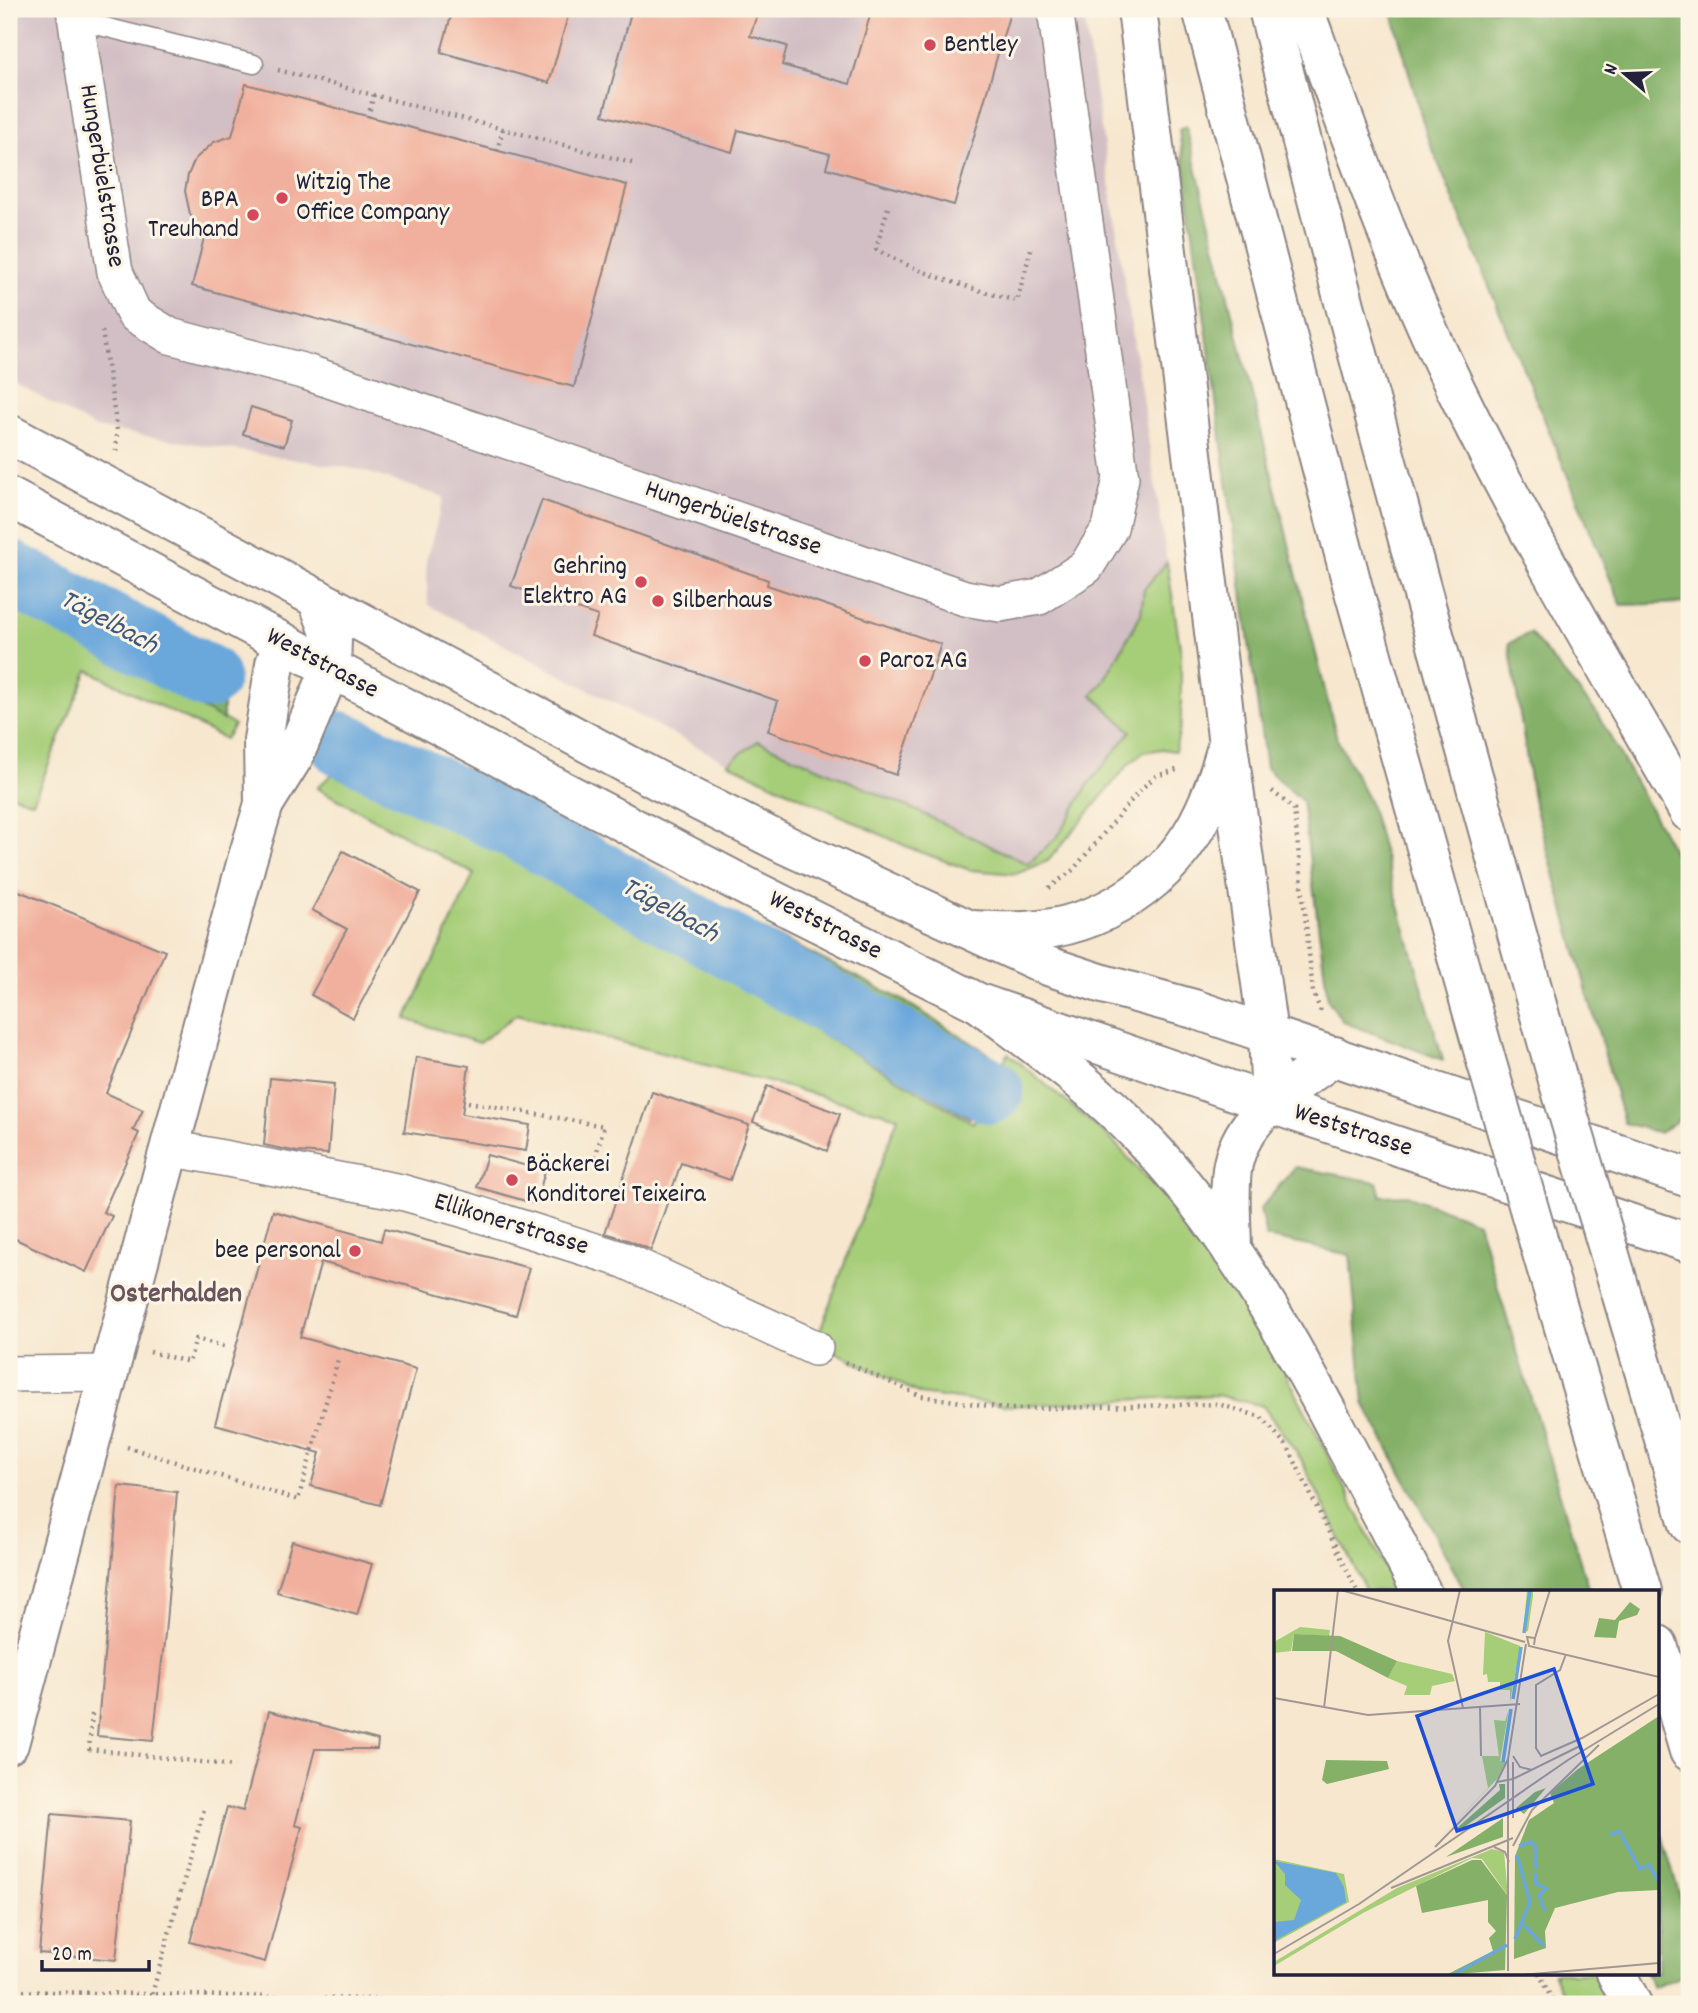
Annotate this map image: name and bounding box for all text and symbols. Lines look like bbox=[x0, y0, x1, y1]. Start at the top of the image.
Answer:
place label: Bentley bbox=[944, 27, 1018, 64]
marker: Bentley bbox=[922, 37, 938, 53]
north arrow bbox=[1590, 38, 1660, 108]
text: N bbox=[1598, 61, 1627, 78]
street label: Hungerbüelstrasse bbox=[68, 82, 134, 270]
place label: Witzig The Office Company bbox=[296, 165, 450, 232]
place label: BPA Treuhand bbox=[148, 182, 239, 249]
marker: Witzig The Office Company bbox=[274, 190, 290, 206]
marker: BPA Treuhand bbox=[245, 207, 261, 223]
street label: Hungerbüelstrasse bbox=[640, 471, 826, 567]
place label: Gehring Elektro AG bbox=[523, 549, 627, 616]
marker: Gehring Elektro AG bbox=[633, 574, 649, 590]
water label: Tägelbach bbox=[52, 582, 165, 667]
place label: Silberhaus bbox=[672, 583, 773, 620]
marker: Silberhaus bbox=[650, 593, 666, 609]
street label: Weststrasse bbox=[259, 619, 385, 709]
place label: Paroz AG bbox=[879, 643, 967, 680]
marker: Paroz AG bbox=[857, 653, 873, 669]
water label: Tägelbach bbox=[613, 869, 726, 956]
street label: Weststrasse bbox=[762, 882, 888, 970]
street label: Weststrasse bbox=[1289, 1094, 1417, 1168]
place label: Bäckerei Konditorei Teixeira bbox=[526, 1147, 707, 1214]
marker: Bäckerei Konditorei Teixeira bbox=[504, 1172, 520, 1188]
street label: Ellikonerstrasse bbox=[429, 1184, 593, 1266]
place label: bee personal bbox=[215, 1233, 341, 1270]
marker: bee personal bbox=[347, 1243, 363, 1259]
district label: Osterhalden bbox=[110, 1276, 242, 1316]
inset map bbox=[1274, 1590, 1660, 1974]
scale bar bbox=[42, 1929, 149, 1973]
text: 20 m bbox=[52, 1941, 92, 1971]

